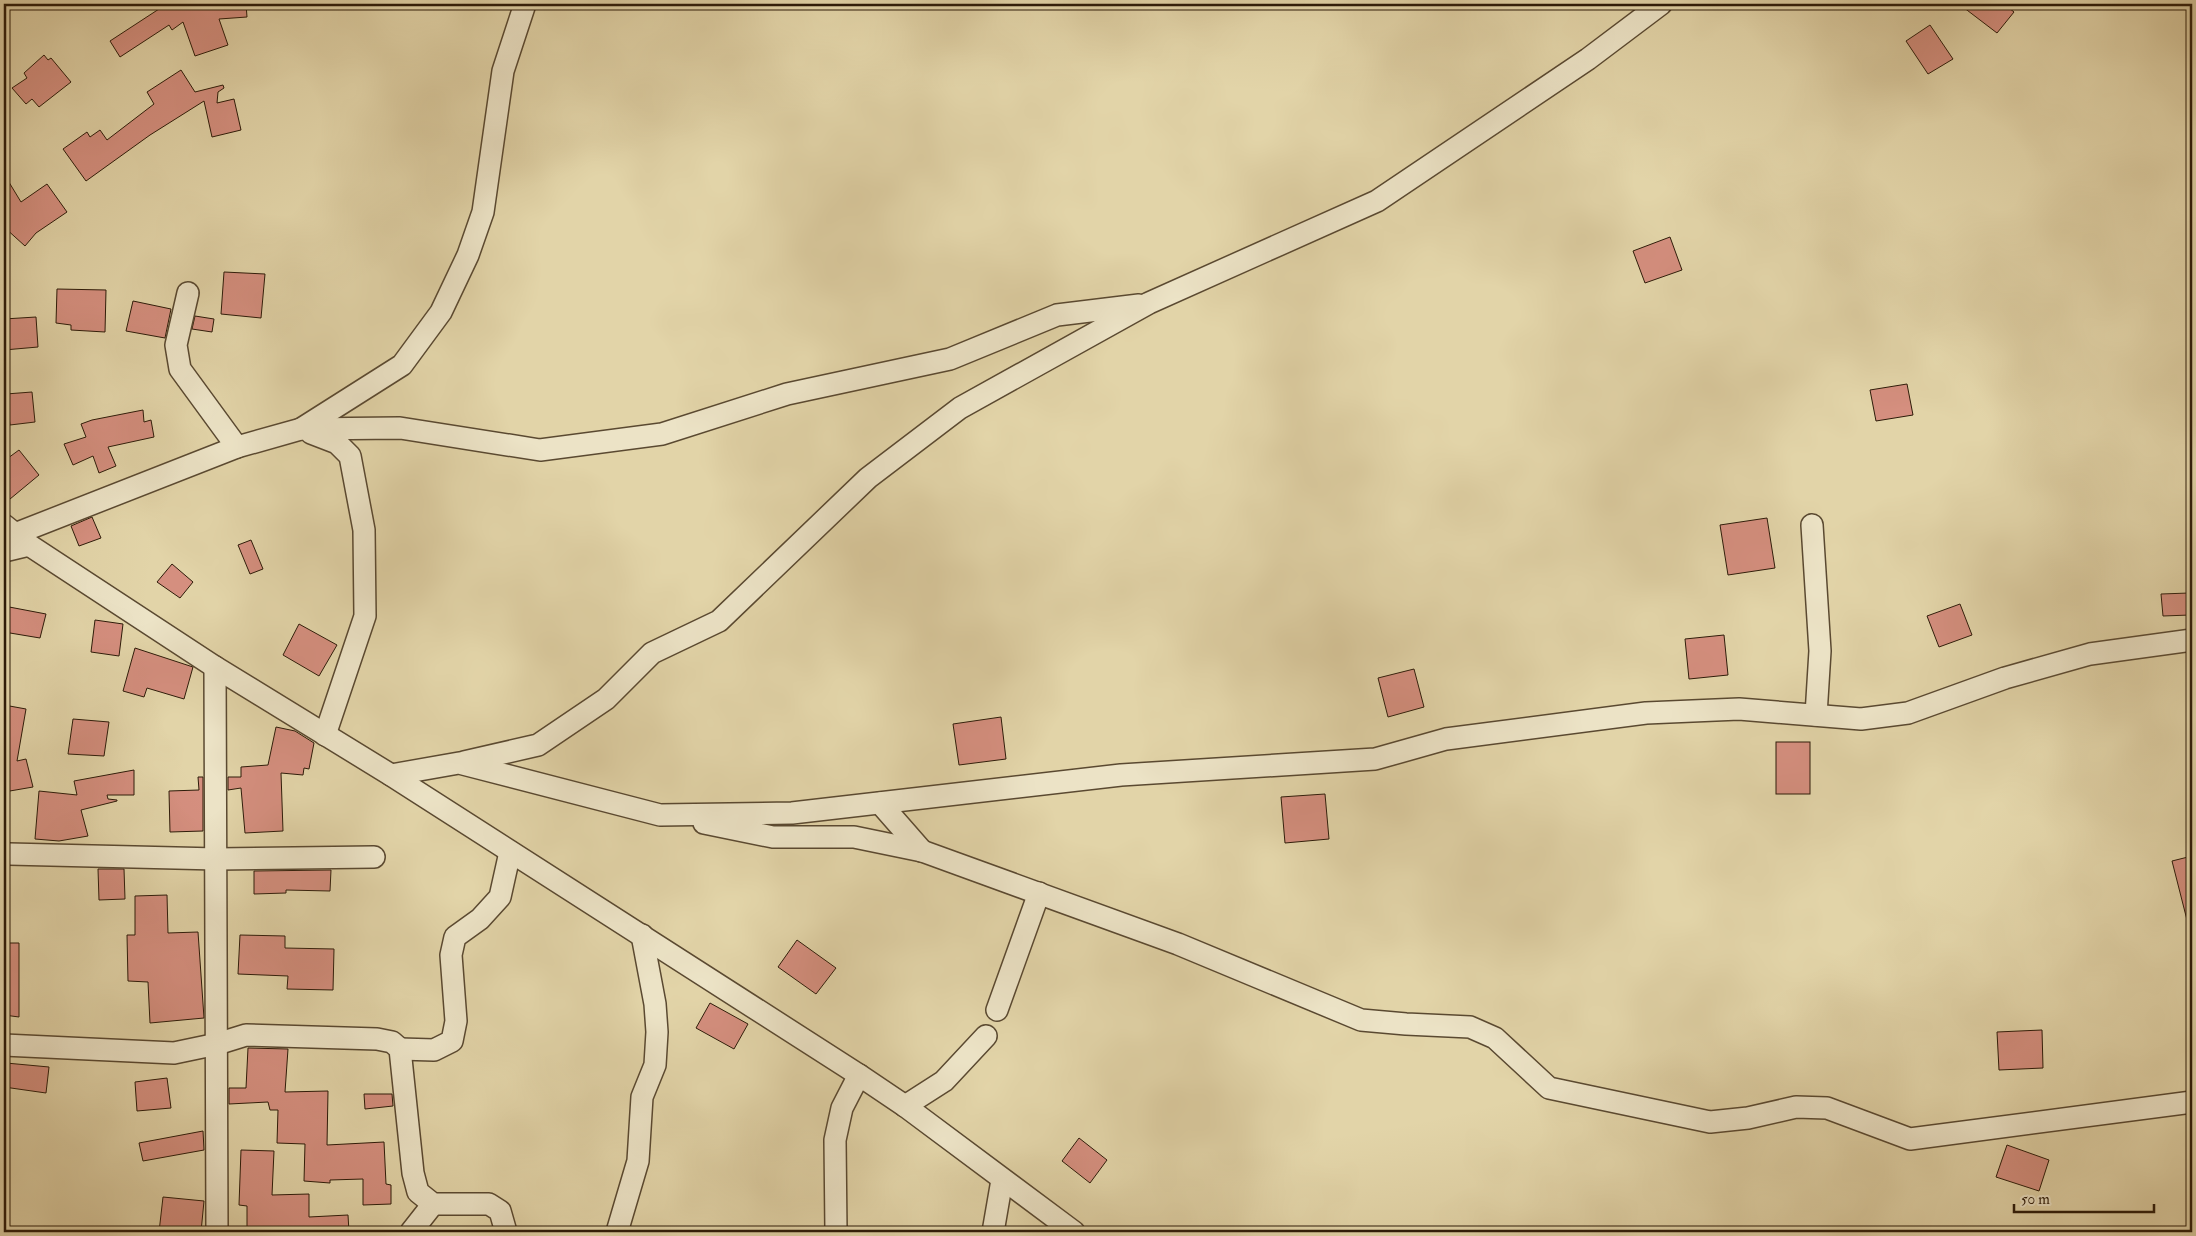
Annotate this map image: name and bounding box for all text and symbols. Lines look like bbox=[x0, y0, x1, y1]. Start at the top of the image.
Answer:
scale bar bbox=[2014, 1181, 2154, 1213]
text: 50 m bbox=[2021, 1190, 2050, 1209]

